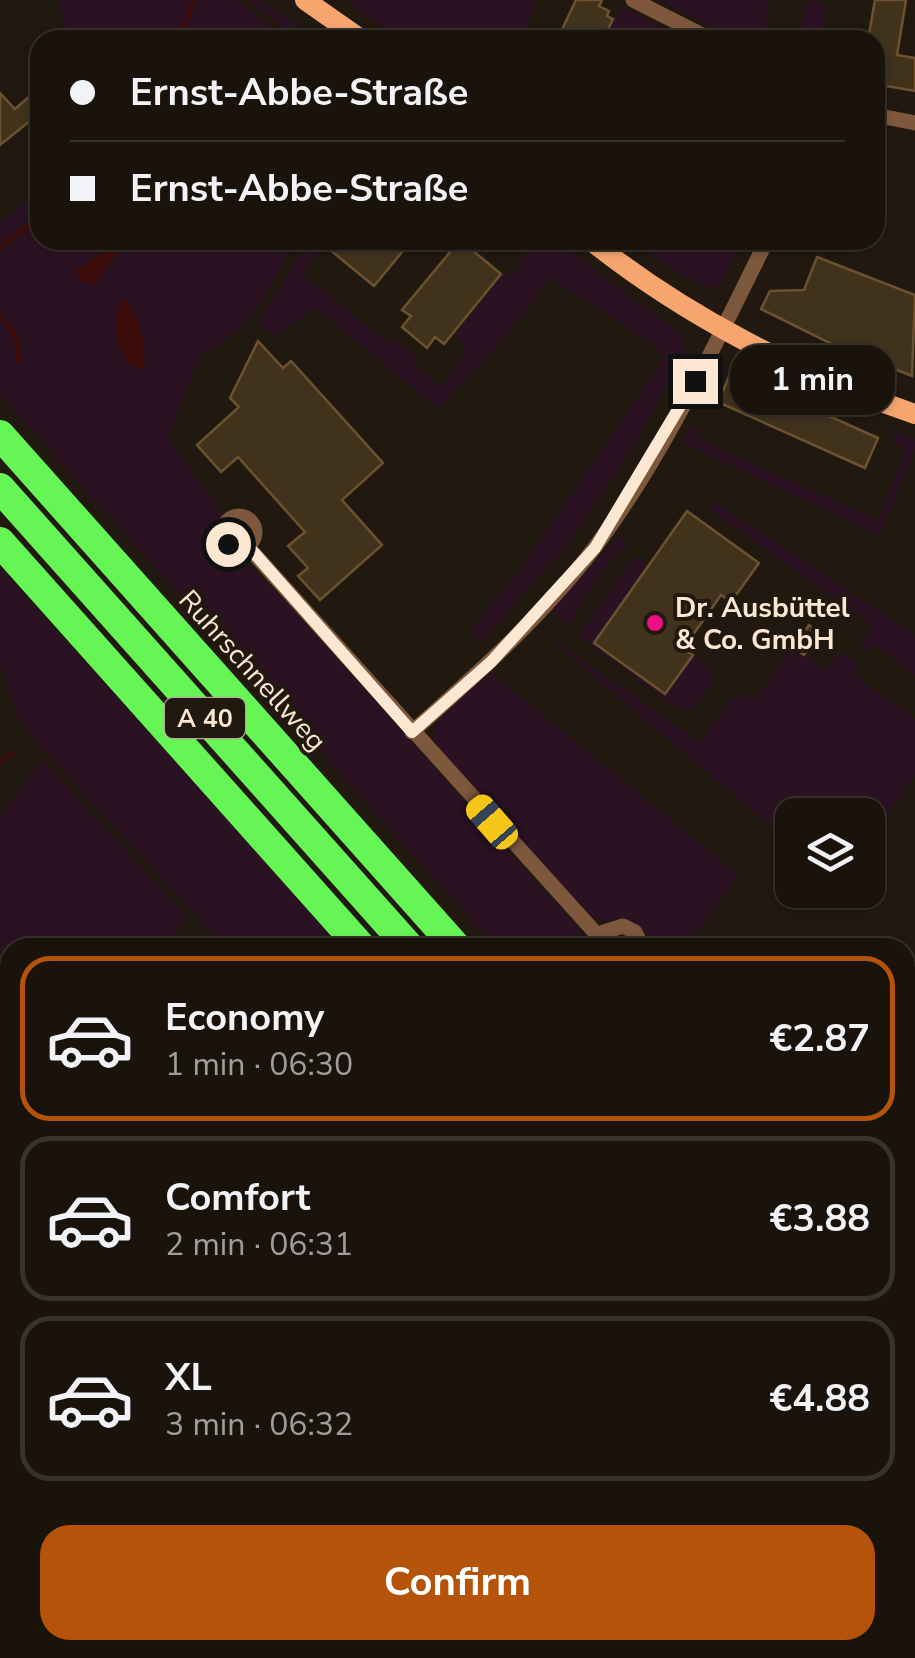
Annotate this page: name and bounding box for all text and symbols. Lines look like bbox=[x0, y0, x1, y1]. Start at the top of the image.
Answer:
text: Ernst-Abbe-Straße bbox=[130, 67, 468, 118]
text: Ernst-Abbe-Straße bbox=[130, 163, 468, 214]
callout: 1 min bbox=[730, 346, 895, 416]
text: 1 min bbox=[771, 358, 854, 401]
route end bbox=[673, 359, 718, 404]
route start bbox=[206, 522, 251, 567]
street label: Ruhrschnellweg bbox=[170, 582, 335, 759]
place label: Dr. Ausbüttel & Co. GmbH bbox=[675, 589, 850, 659]
marker: Dr. Ausbüttel & Co. GmbH bbox=[644, 612, 666, 634]
road number: A 40 bbox=[165, 698, 245, 738]
car bbox=[461, 790, 523, 854]
map controls bbox=[775, 798, 885, 908]
button: layers bbox=[775, 798, 885, 908]
text: Economy bbox=[165, 992, 324, 1043]
icon: car bbox=[45, 994, 135, 1084]
text: €2.87 bbox=[769, 1013, 870, 1064]
text: 1 min · 06:30 bbox=[165, 1043, 353, 1086]
text: Comfort bbox=[165, 1172, 310, 1223]
icon: car bbox=[45, 1174, 135, 1264]
text: €3.88 bbox=[769, 1193, 870, 1244]
text: 2 min · 06:31 bbox=[165, 1223, 353, 1266]
text: XL bbox=[165, 1352, 212, 1403]
icon: car bbox=[45, 1354, 135, 1444]
text: €4.88 bbox=[769, 1373, 870, 1424]
text: 3 min · 06:32 bbox=[165, 1403, 353, 1446]
button: Confirm bbox=[40, 1525, 875, 1640]

